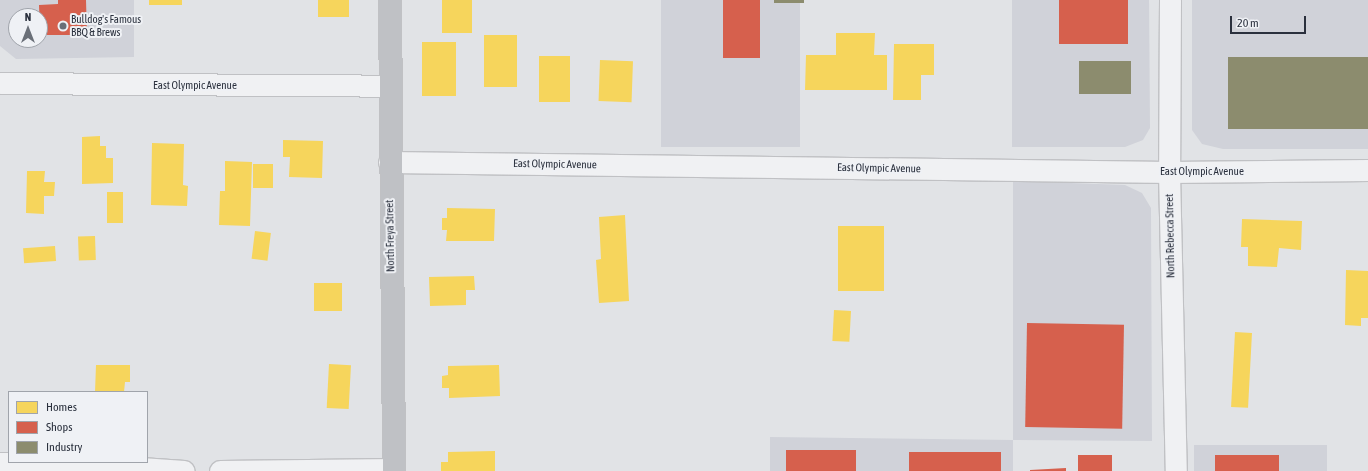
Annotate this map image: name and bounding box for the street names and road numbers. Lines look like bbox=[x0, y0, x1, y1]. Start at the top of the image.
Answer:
street label: East Olympic Avenue bbox=[153, 78, 237, 92]
street label: East Olympic Avenue bbox=[513, 157, 597, 171]
street label: East Olympic Avenue bbox=[837, 161, 921, 175]
street label: East Olympic Avenue bbox=[1160, 164, 1244, 178]
street label: North Rebecca Street bbox=[1163, 194, 1177, 278]
street label: North Freya Street bbox=[383, 200, 397, 272]

